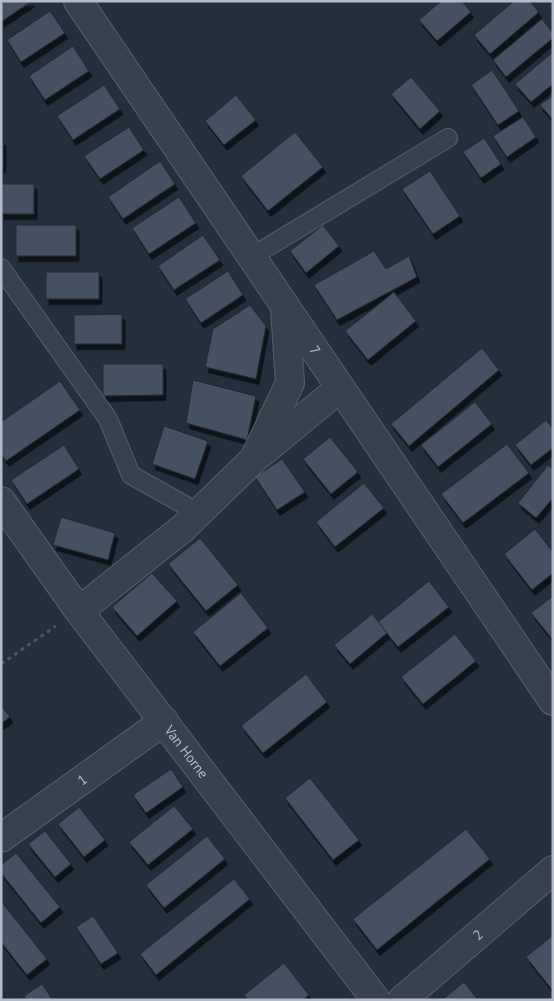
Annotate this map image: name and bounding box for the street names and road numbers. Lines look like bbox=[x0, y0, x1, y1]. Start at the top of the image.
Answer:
street label: 7 bbox=[305, 342, 325, 358]
street label: Van Horne bbox=[160, 721, 213, 782]
street label: 1 bbox=[74, 770, 91, 789]
street label: 2 bbox=[469, 925, 487, 944]

